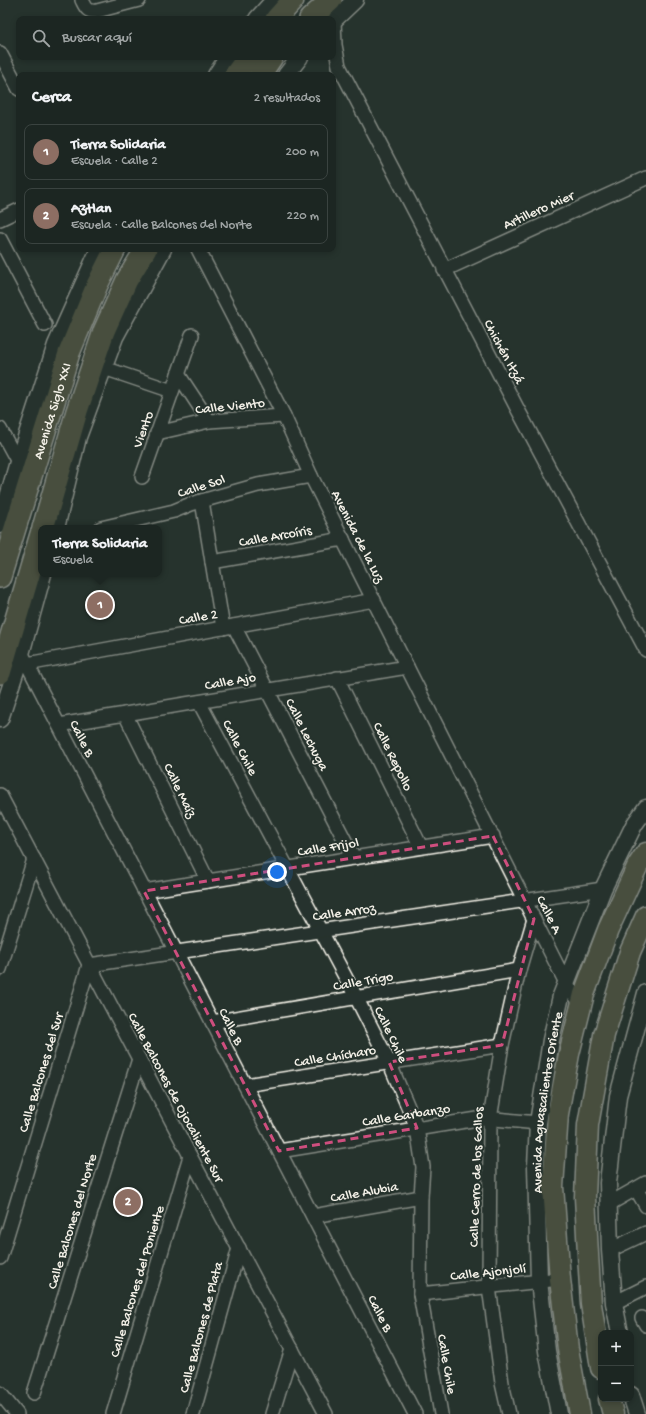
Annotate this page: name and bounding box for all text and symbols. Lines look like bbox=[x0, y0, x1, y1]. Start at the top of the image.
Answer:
search box bbox=[16, 16, 336, 60]
icon: search bbox=[30, 27, 52, 49]
text: Buscar aquí bbox=[62, 29, 132, 47]
text: Cerca bbox=[32, 88, 71, 108]
text: 2 resultados bbox=[254, 91, 320, 106]
text: Tierra Solidaria bbox=[71, 136, 166, 154]
text: 1 bbox=[43, 145, 49, 160]
text: 200 m bbox=[286, 145, 319, 160]
text: Escuela · Calle 2 bbox=[71, 154, 158, 169]
street label: Artillero Mier bbox=[501, 188, 578, 234]
text: Aztlan bbox=[71, 200, 111, 218]
text: 2 bbox=[43, 209, 49, 224]
text: 220 m bbox=[287, 209, 319, 224]
text: Escuela · Calle Balcones del Norte bbox=[71, 218, 252, 233]
street label: Chichén Itzá bbox=[479, 317, 527, 388]
street label: Avenida Siglo XXI bbox=[31, 361, 76, 462]
street label: Calle Viento bbox=[195, 395, 266, 420]
street label: Viento bbox=[130, 409, 159, 451]
street label: Calle Sol bbox=[176, 472, 228, 503]
street label: Avenida de la Luz bbox=[326, 488, 388, 587]
street label: Calle Arcoíris bbox=[238, 523, 314, 552]
popup bbox=[38, 525, 162, 577]
text: Tierra Solidaria bbox=[53, 535, 147, 553]
text: Escuela bbox=[53, 553, 93, 568]
pin: 1 bbox=[87, 590, 113, 620]
street label: Calle 2 bbox=[178, 607, 219, 630]
street label: Calle Ajo bbox=[204, 670, 257, 695]
street label: Calle Lechuga bbox=[280, 696, 332, 775]
street label: Calle Chile bbox=[217, 717, 261, 780]
street label: Calle B bbox=[64, 718, 98, 761]
street label: Calle Repollo bbox=[368, 720, 416, 794]
street label: Calle Maíz bbox=[158, 761, 200, 822]
street label: Calle Frijol bbox=[297, 835, 360, 862]
your location bbox=[267, 862, 287, 882]
street label: Calle A bbox=[531, 893, 565, 938]
street label: Calle Arroz bbox=[312, 901, 378, 926]
street label: Calle Trigo bbox=[332, 969, 395, 996]
street label: Calle Chile bbox=[369, 1004, 411, 1067]
street label: Calle B bbox=[213, 1006, 247, 1049]
street label: Avenida Aguascalientes Oriente bbox=[530, 1009, 568, 1194]
street label: Calle Balcones del Sur bbox=[16, 1010, 69, 1135]
street label: Calle Balcones de Ojocaliente Sur bbox=[123, 1010, 227, 1187]
street label: Calle Chícharo bbox=[293, 1043, 377, 1072]
street label: Calle Garbanzo bbox=[361, 1101, 452, 1132]
street label: Calle Cerro de los Gallos bbox=[467, 1106, 488, 1247]
street label: Calle Balcones del Norte bbox=[45, 1151, 102, 1291]
street label: Calle Alubia bbox=[329, 1179, 401, 1208]
pin: 2 bbox=[115, 1187, 141, 1217]
street label: Calle Balcones del Poniente bbox=[107, 1203, 170, 1360]
street label: Calle Balcones de Plata bbox=[177, 1259, 228, 1395]
street label: Calle Ajonjolí bbox=[450, 1261, 528, 1286]
street label: Calle B bbox=[362, 1293, 396, 1336]
map controls bbox=[598, 1330, 634, 1402]
button: + bbox=[598, 1330, 634, 1366]
street label: Calle Chile bbox=[432, 1333, 459, 1396]
button: − bbox=[598, 1366, 634, 1402]

